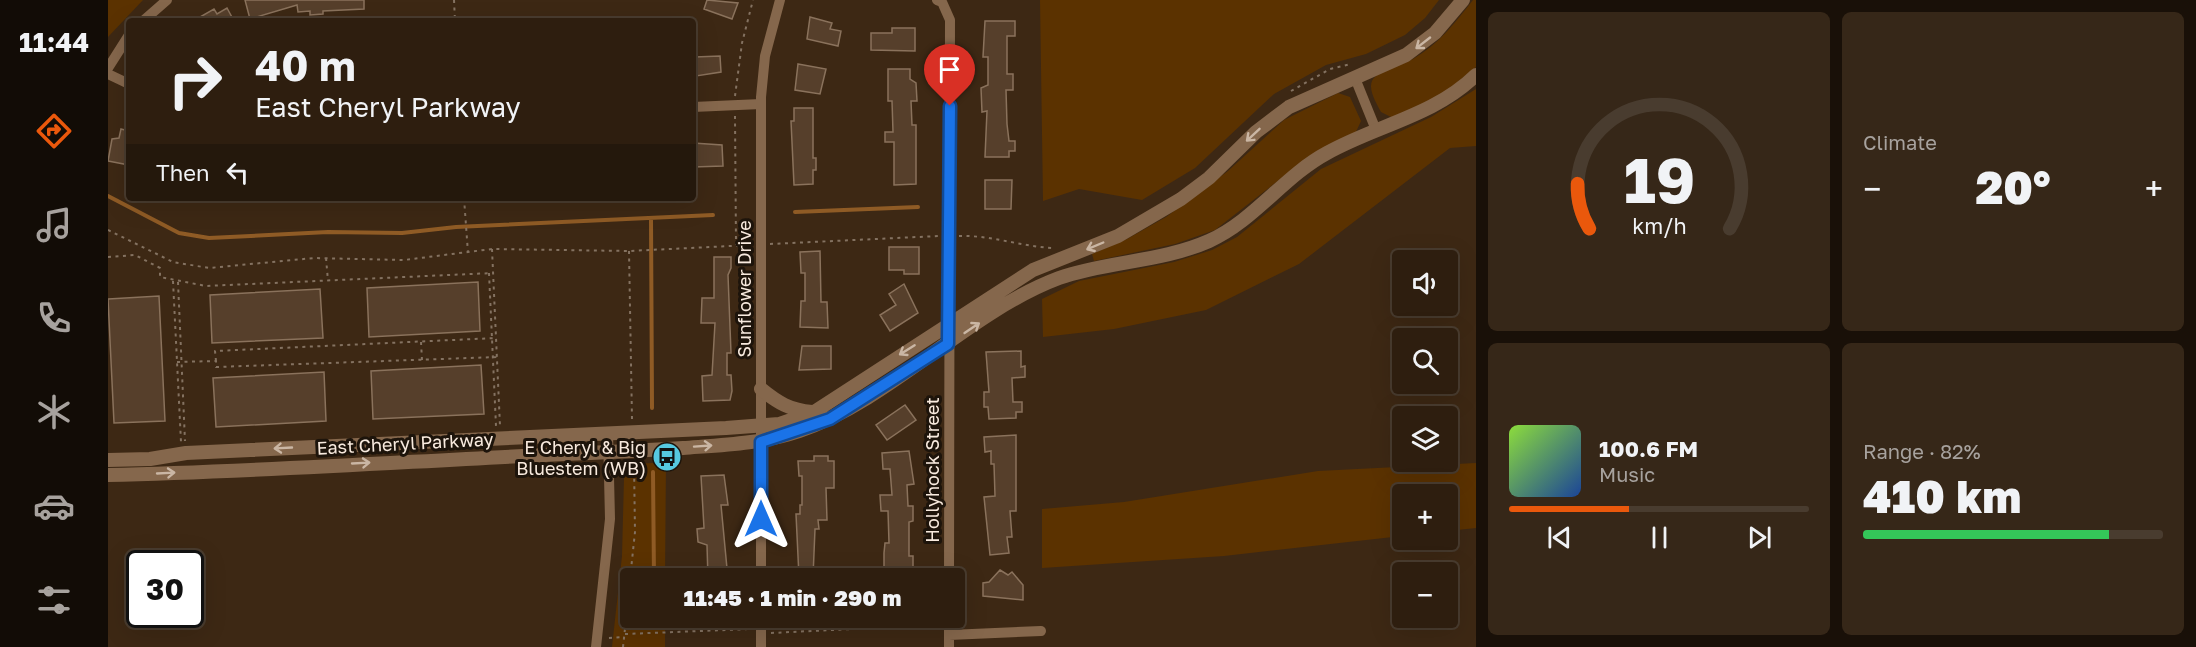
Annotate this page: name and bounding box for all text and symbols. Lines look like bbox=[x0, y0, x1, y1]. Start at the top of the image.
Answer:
text: 11:44 bbox=[19, 26, 89, 58]
one-way arrow bbox=[1415, 36, 1431, 49]
text: 40 m bbox=[255, 40, 356, 90]
icon: right bbox=[156, 42, 234, 120]
pin bbox=[924, 44, 975, 106]
icon: arrive bbox=[933, 53, 966, 86]
text: East Cheryl Parkway bbox=[255, 91, 521, 123]
icon: directions bbox=[33, 110, 75, 152]
one-way arrow bbox=[1246, 128, 1261, 142]
text: Climate bbox=[1863, 130, 1937, 154]
text: 19 bbox=[1623, 142, 1695, 217]
icon: left bbox=[221, 156, 254, 189]
text: Then bbox=[156, 159, 209, 186]
text: 20° bbox=[1975, 160, 2051, 214]
text: − bbox=[1863, 169, 1881, 208]
text: + bbox=[2145, 169, 2163, 208]
icon: music bbox=[33, 204, 75, 246]
text: km/h bbox=[1632, 213, 1686, 239]
street label: Sunflower Drive bbox=[733, 220, 755, 358]
one-way arrow bbox=[1086, 241, 1104, 252]
map controls bbox=[1392, 250, 1458, 628]
button: sound bbox=[1392, 250, 1458, 316]
icon: phone bbox=[33, 297, 75, 339]
one-way arrow bbox=[963, 322, 980, 334]
button: search bbox=[1392, 328, 1458, 394]
one-way arrow bbox=[899, 344, 915, 356]
icon: climate bbox=[33, 391, 75, 433]
street label: Hollyhock Street bbox=[921, 397, 943, 543]
button: layers bbox=[1392, 406, 1458, 472]
street label: East Cheryl Parkway bbox=[316, 427, 494, 459]
text: 100.6 FM bbox=[1599, 435, 1698, 462]
place label: E Cheryl & Big Bluestem (WB) bbox=[516, 436, 646, 479]
text: Range · 82% bbox=[1863, 439, 1981, 463]
bus stop icon: E Cheryl & Big Bluestem (WB) bbox=[651, 441, 683, 473]
one-way arrow bbox=[692, 441, 712, 452]
one-way arrow bbox=[273, 443, 293, 454]
one-way arrow bbox=[351, 458, 371, 469]
text: Music bbox=[1599, 462, 1655, 486]
one-way arrow bbox=[156, 467, 176, 478]
text: 410 km bbox=[1863, 469, 2021, 523]
button: + bbox=[1392, 484, 1458, 550]
icon: car bbox=[33, 485, 75, 527]
position arrow bbox=[729, 487, 793, 551]
icon: previous bbox=[1543, 521, 1576, 554]
icon: pause bbox=[1643, 521, 1676, 554]
icon: next bbox=[1743, 521, 1776, 554]
speed limit sign: 30 bbox=[126, 550, 204, 628]
button: − bbox=[1392, 562, 1458, 628]
icon: filters bbox=[33, 579, 75, 621]
text: 11:45 · 1 min · 290 m bbox=[684, 584, 901, 611]

